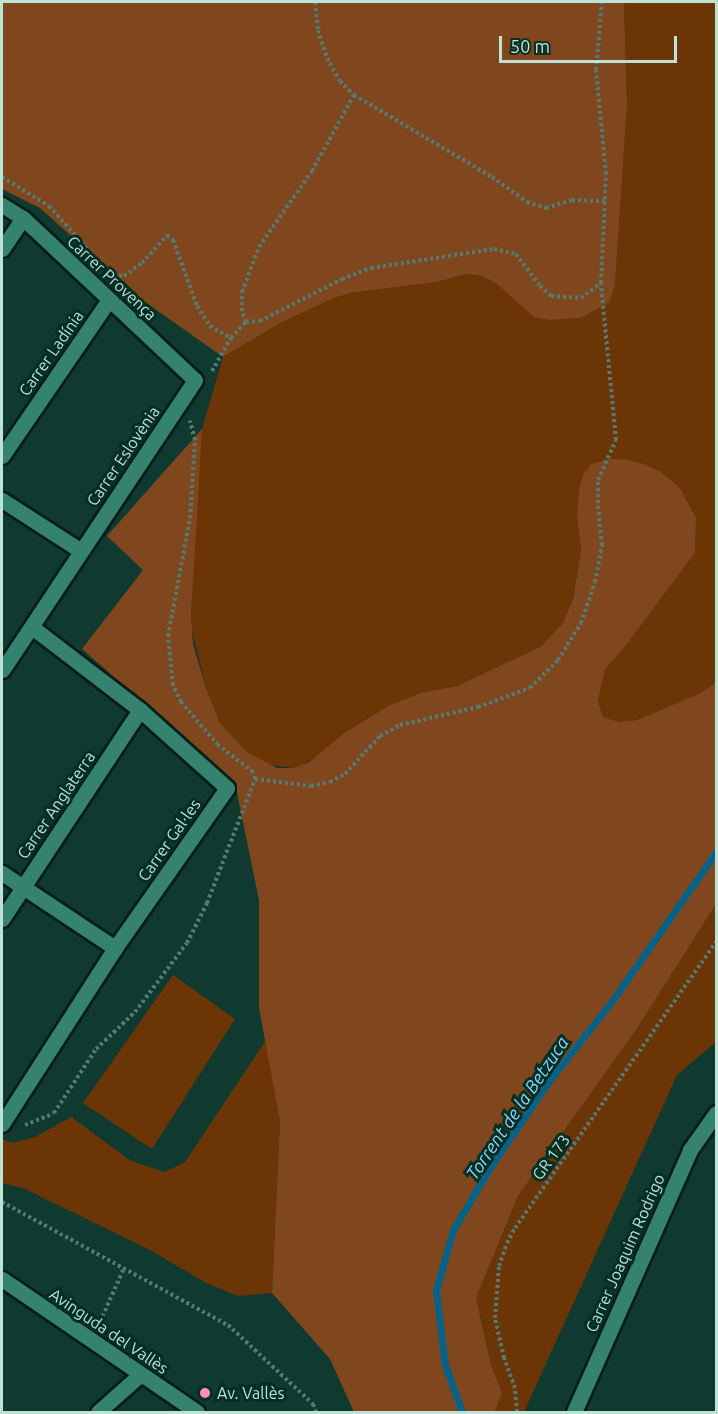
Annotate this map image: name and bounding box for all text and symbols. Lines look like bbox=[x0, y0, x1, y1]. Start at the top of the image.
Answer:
scale bar bbox=[502, 24, 680, 62]
text: 50 m bbox=[510, 36, 550, 56]
street label: Carrer Provença bbox=[63, 232, 161, 324]
street label: Carrer Ladínia bbox=[15, 307, 87, 399]
street label: Carrer Eslovènia bbox=[83, 403, 163, 509]
street label: Carrer Anglaterra bbox=[13, 748, 99, 862]
street label: Carrer Gal·les bbox=[134, 795, 204, 885]
water label: Torrent de la Betzuca bbox=[461, 1032, 573, 1184]
street label: GR 173 bbox=[528, 1131, 574, 1183]
street label: Carrer Joaquim Rodrigo bbox=[581, 1171, 669, 1335]
street label: Avinguda del Vallès bbox=[46, 1284, 172, 1378]
place label: Av. Vallès bbox=[217, 1383, 284, 1403]
marker: Av. Vallès bbox=[198, 1386, 212, 1400]

